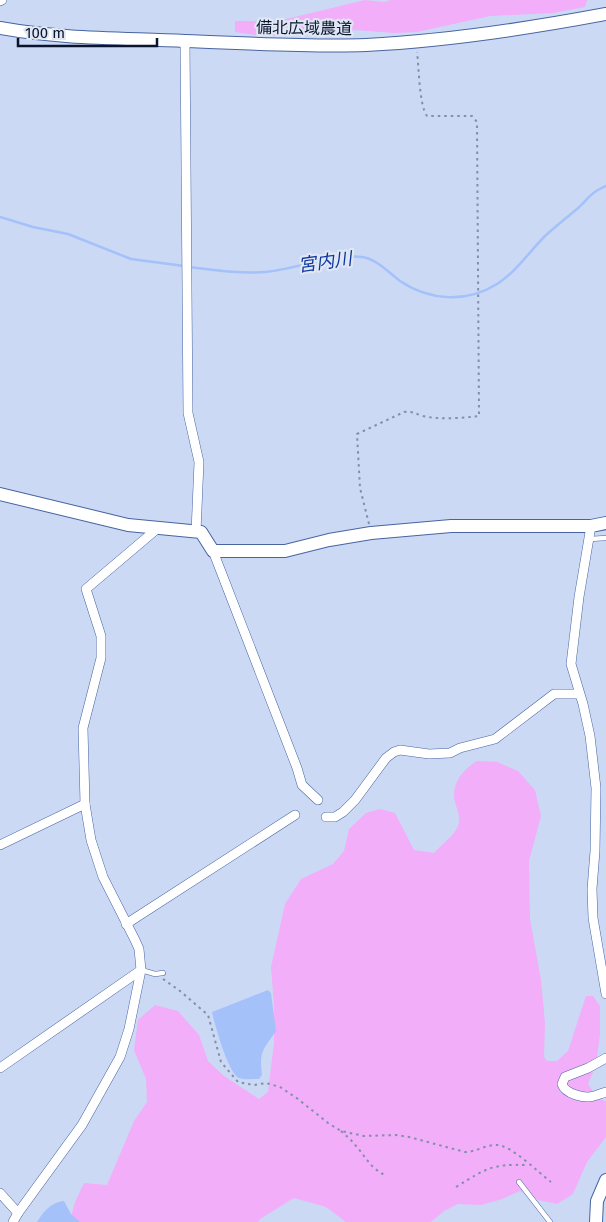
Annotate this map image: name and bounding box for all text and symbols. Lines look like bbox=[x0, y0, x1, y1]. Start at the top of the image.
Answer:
scale bar bbox=[18, 15, 156, 47]
street label: 備北広域農道 bbox=[256, 18, 352, 38]
text: 100 m bbox=[25, 24, 65, 42]
water label: 宮内川 bbox=[297, 247, 355, 277]

